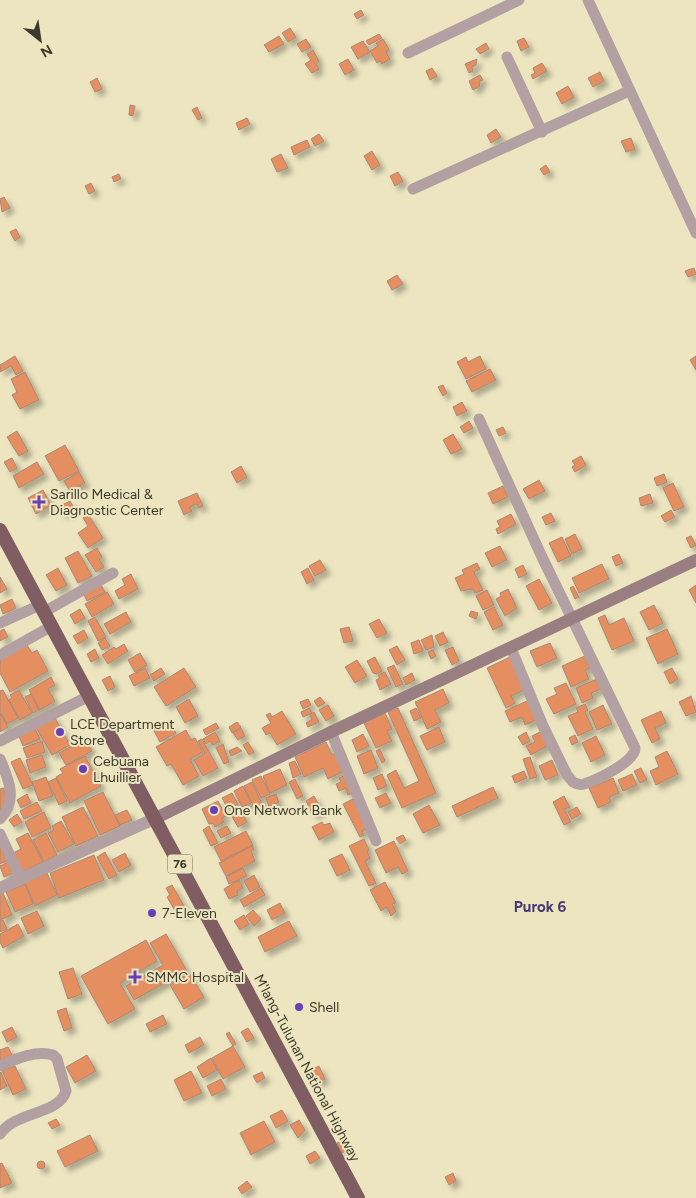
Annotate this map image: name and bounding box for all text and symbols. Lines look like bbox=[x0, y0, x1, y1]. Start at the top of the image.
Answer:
north arrow bbox=[15, 15, 65, 65]
text: N bbox=[37, 41, 55, 61]
place label: Sarillo Medical & Diagnostic Center bbox=[50, 486, 164, 519]
marker: Sarillo Medical & Diagnostic Center bbox=[32, 495, 46, 509]
place label: LCE Department Store bbox=[70, 716, 175, 749]
marker: LCE Department Store bbox=[54, 726, 66, 738]
place label: Cebuana Lhuillier bbox=[93, 753, 149, 786]
marker: Cebuana Lhuillier bbox=[77, 763, 89, 775]
place label: One Network Bank bbox=[224, 802, 342, 819]
marker: One Network Bank bbox=[208, 804, 220, 816]
road number: 76 bbox=[168, 854, 192, 874]
district label: Purok 6 bbox=[514, 898, 566, 916]
place label: 7-Eleven bbox=[162, 905, 217, 922]
marker: 7-Eleven bbox=[146, 907, 158, 919]
place label: SMMC Hospital bbox=[146, 969, 244, 986]
marker: SMMC Hospital bbox=[128, 970, 142, 984]
street label: M'lang-Tulunan National Highway bbox=[250, 971, 364, 1165]
place label: Shell bbox=[309, 999, 339, 1016]
marker: Shell bbox=[293, 1001, 305, 1013]

